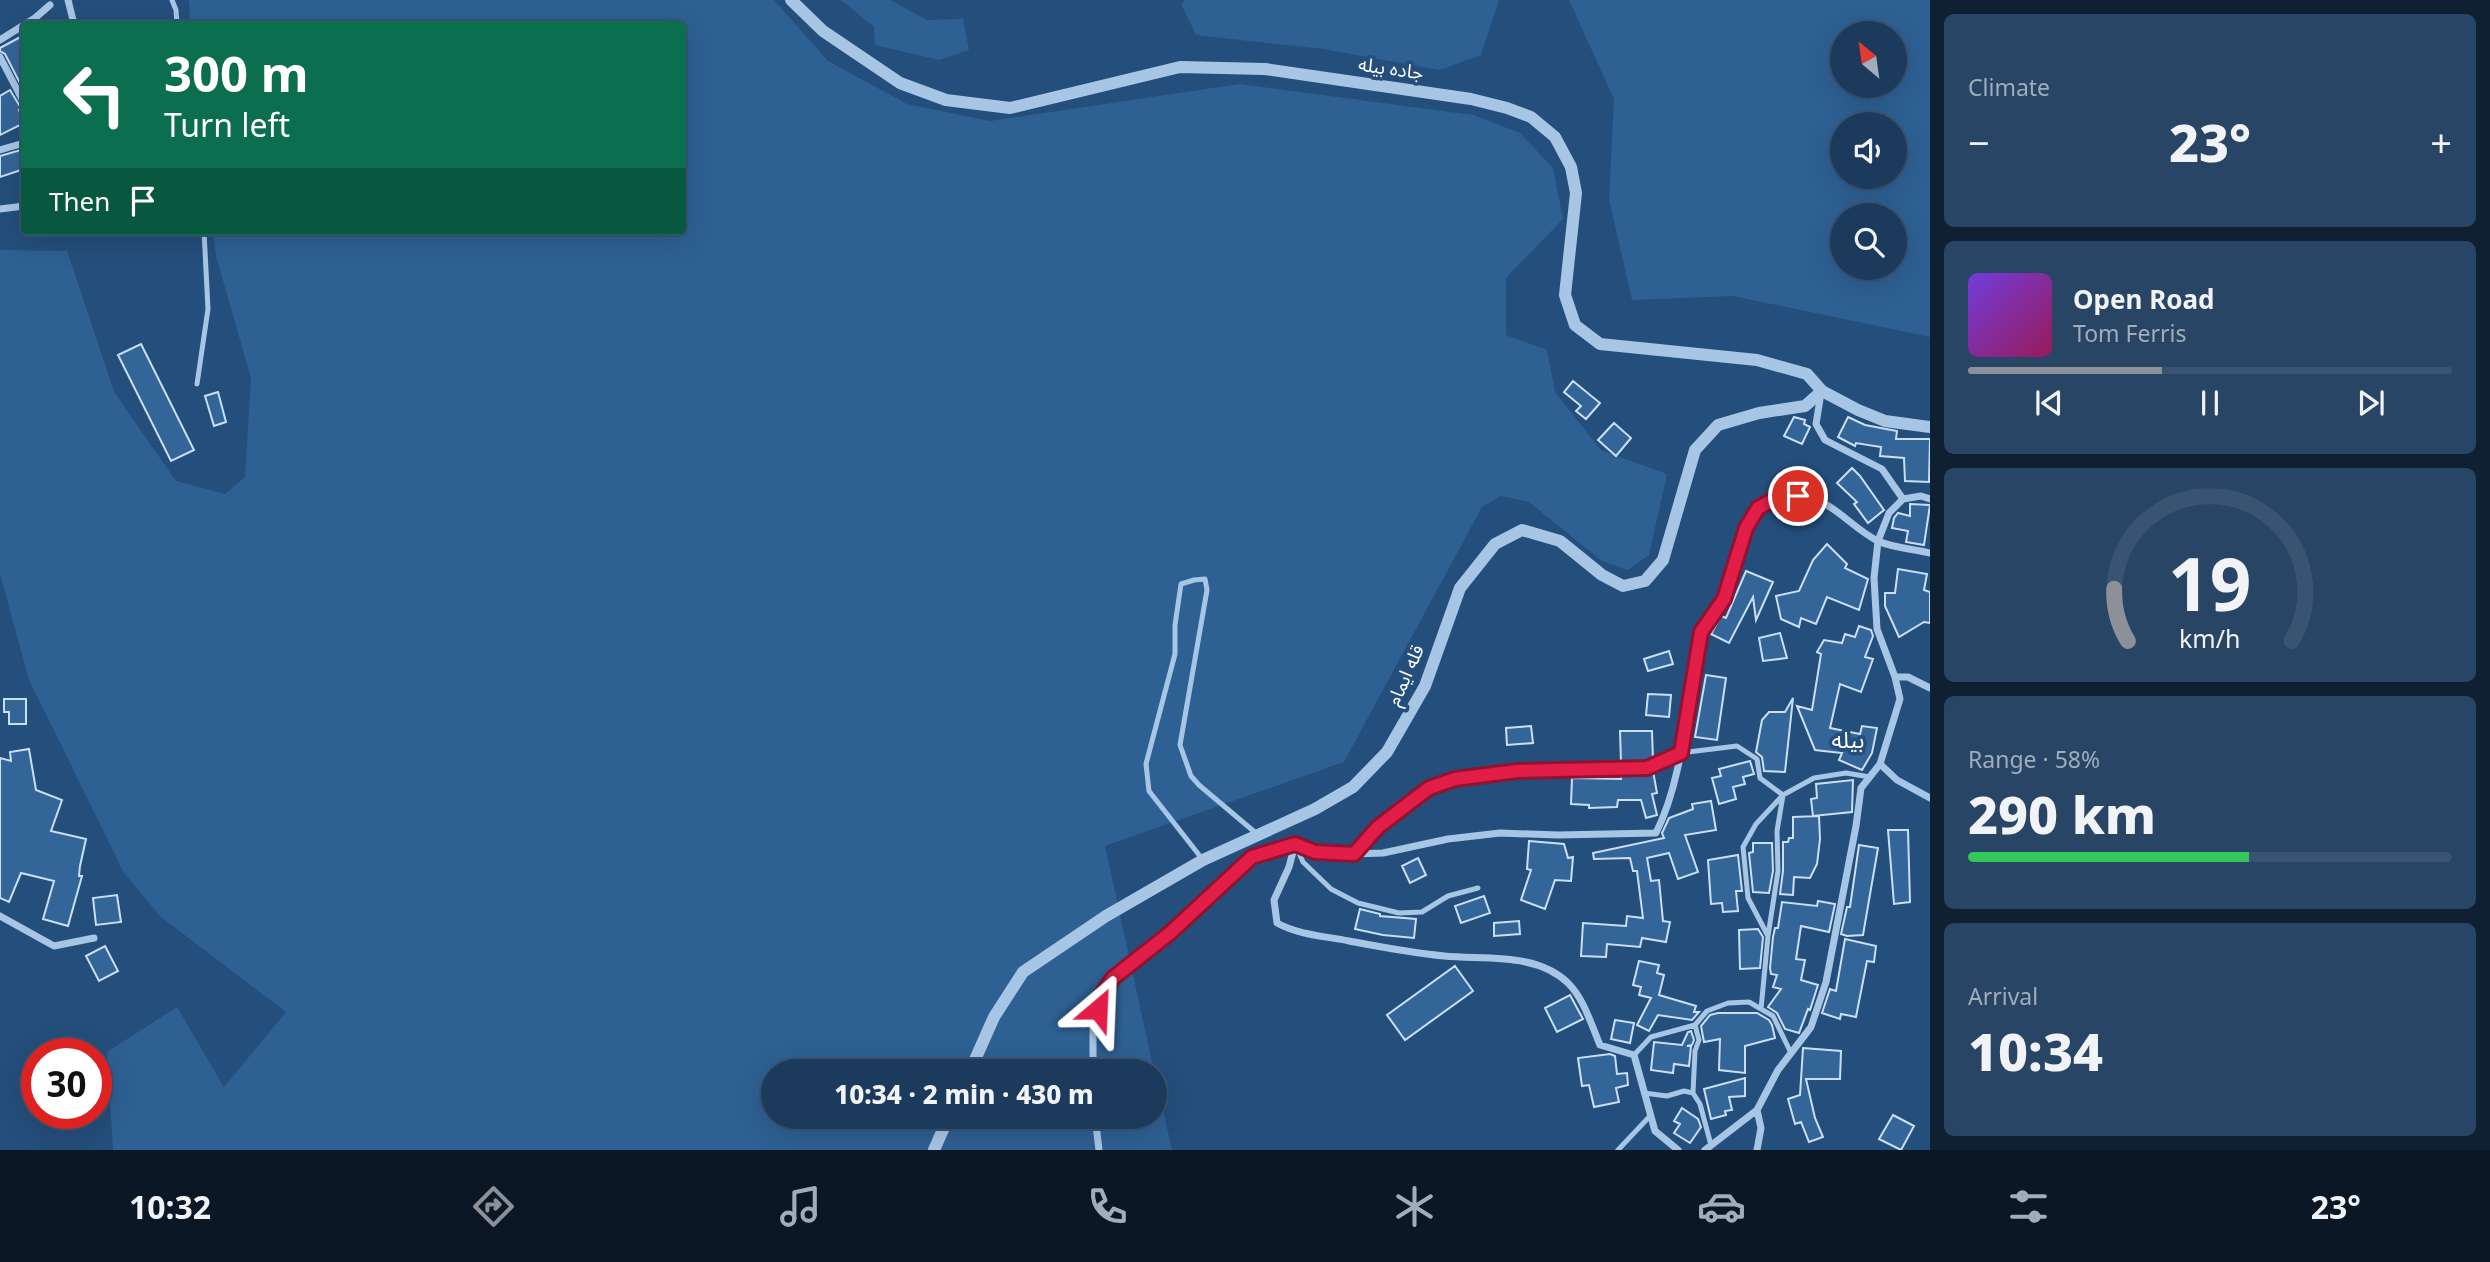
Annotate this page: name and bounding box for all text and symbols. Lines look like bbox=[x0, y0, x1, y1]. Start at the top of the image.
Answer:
north arrow bbox=[1830, 21, 1908, 98]
map controls bbox=[1830, 21, 1907, 280]
text: 300 m bbox=[164, 40, 309, 106]
icon: left bbox=[49, 49, 140, 140]
street label: جاده بیله bbox=[1357, 51, 1425, 85]
text: Climate bbox=[1968, 71, 2050, 103]
text: Turn left bbox=[164, 103, 290, 146]
text: 23° bbox=[2169, 106, 2251, 177]
button: sound bbox=[1830, 112, 1907, 189]
text: − bbox=[1968, 116, 1990, 168]
text: + bbox=[2430, 116, 2452, 168]
icon: arrive bbox=[124, 182, 162, 220]
text: Then bbox=[49, 183, 110, 219]
button: search bbox=[1830, 203, 1907, 280]
text: Open Road bbox=[2073, 281, 2215, 317]
text: Tom Ferris bbox=[2073, 317, 2186, 349]
icon: previous bbox=[2030, 384, 2068, 422]
icon: pause bbox=[2191, 384, 2229, 422]
icon: next bbox=[2352, 384, 2390, 422]
pin bbox=[1768, 466, 1828, 526]
icon: arrive bbox=[1779, 477, 1817, 515]
text: 19 bbox=[2168, 533, 2252, 632]
text: km/h bbox=[2179, 621, 2241, 655]
street label: قله ایمام bbox=[1380, 640, 1432, 710]
district label: بیله bbox=[1832, 723, 1864, 755]
text: Range · 58% bbox=[1968, 743, 2100, 775]
text: 290 km bbox=[1968, 778, 2156, 849]
position arrow bbox=[1061, 972, 1135, 1046]
text: Arrival bbox=[1968, 980, 2038, 1012]
text: 10:34 bbox=[1968, 1015, 2103, 1086]
speed limit sign: 30 bbox=[21, 1038, 112, 1129]
text: 10:34 · 2 min · 430 m bbox=[834, 1076, 1094, 1112]
icon: directions bbox=[469, 1182, 518, 1231]
icon: music bbox=[776, 1182, 825, 1231]
icon: phone bbox=[1083, 1182, 1132, 1231]
icon: climate bbox=[1390, 1182, 1439, 1231]
icon: car bbox=[1697, 1182, 1746, 1231]
icon: filters bbox=[2004, 1182, 2053, 1231]
text: 10:32 bbox=[129, 1185, 211, 1228]
text: 23° bbox=[2311, 1185, 2361, 1228]

